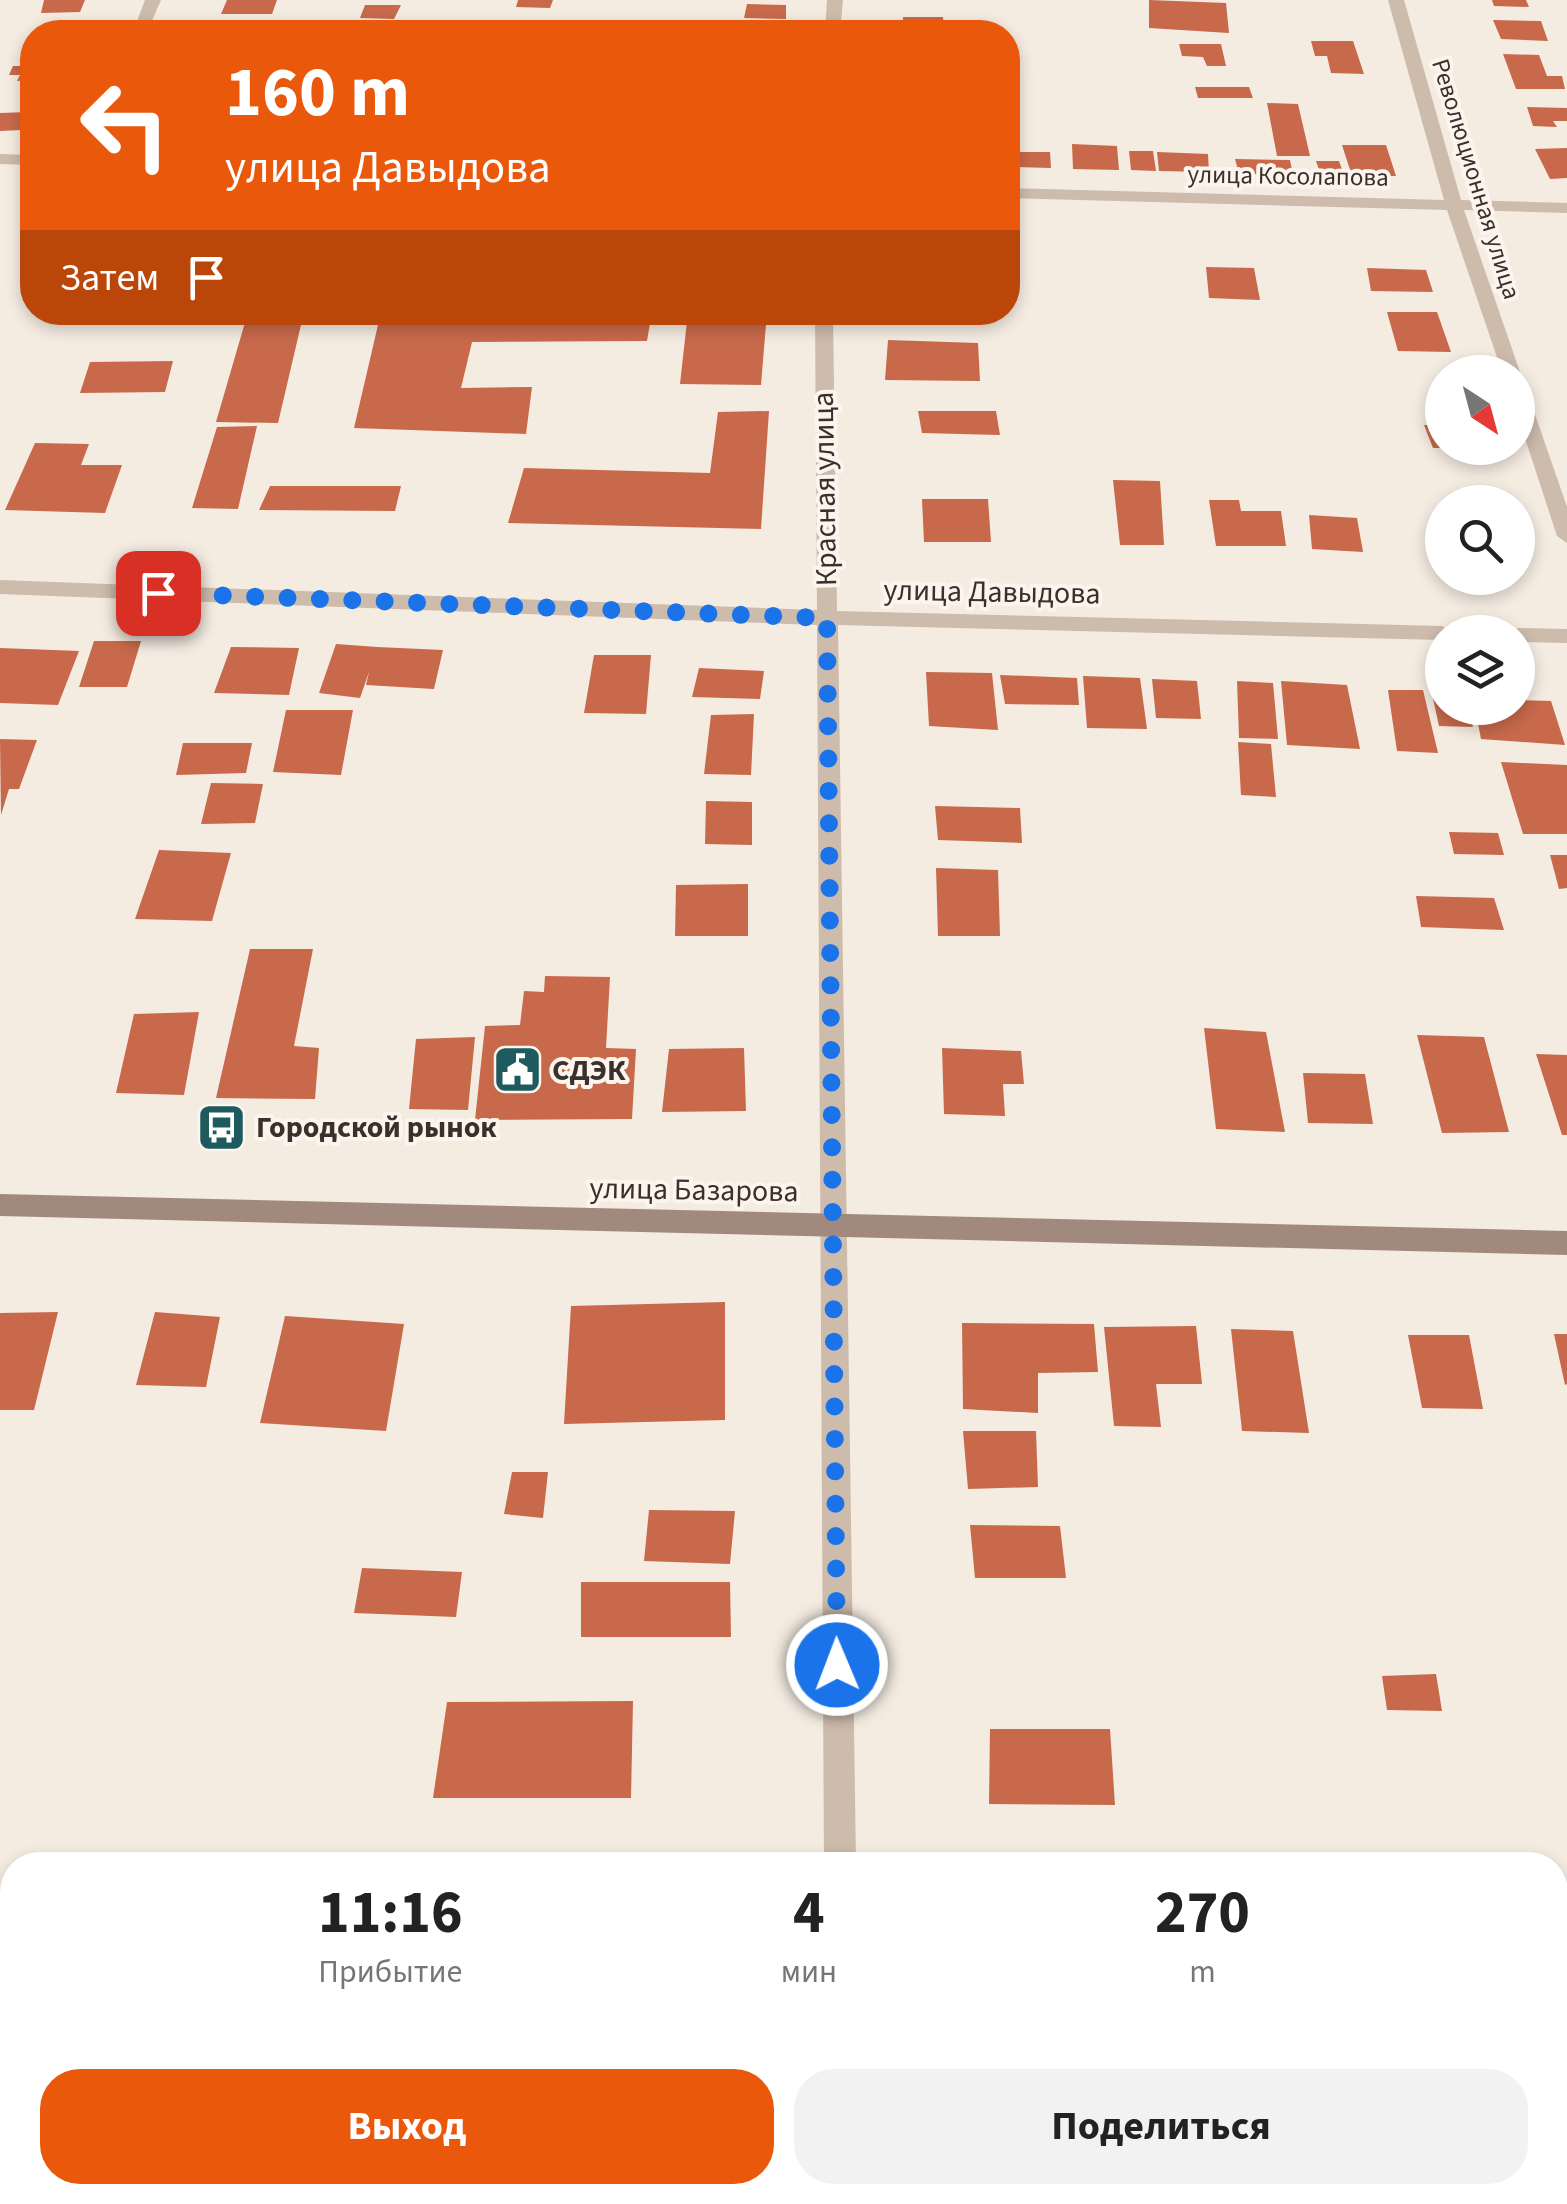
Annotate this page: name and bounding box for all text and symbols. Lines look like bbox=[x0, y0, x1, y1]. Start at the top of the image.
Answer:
text: 160 m bbox=[225, 43, 410, 143]
street label: Революционная улица bbox=[1422, 54, 1530, 304]
icon: left bbox=[60, 60, 190, 190]
text: улица Давыдова bbox=[225, 136, 551, 200]
street label: улица Косолапова bbox=[1187, 156, 1389, 196]
icon: arrive bbox=[179, 250, 234, 305]
text: Затем bbox=[60, 251, 159, 305]
north arrow bbox=[1425, 355, 1535, 465]
map controls bbox=[1425, 355, 1535, 725]
street label: Красная улица bbox=[802, 391, 848, 587]
button: search bbox=[1425, 485, 1535, 595]
pin bbox=[116, 551, 201, 636]
icon: arrive bbox=[131, 566, 186, 621]
street label: улица Давыдова bbox=[883, 569, 1101, 615]
button: layers bbox=[1425, 615, 1535, 725]
public building icon: СДЭК bbox=[491, 1044, 543, 1096]
place label: СДЭК bbox=[552, 1049, 626, 1092]
bus stop icon: Городской рынок bbox=[195, 1101, 247, 1153]
place label: Городской рынок bbox=[256, 1106, 497, 1149]
street label: улица Базарова bbox=[589, 1167, 799, 1213]
position arrow bbox=[785, 1613, 889, 1717]
text: 11:16 bbox=[318, 1871, 463, 1956]
text: 4 bbox=[793, 1871, 825, 1956]
text: 270 bbox=[1155, 1871, 1250, 1956]
text: Прибытие bbox=[318, 1949, 462, 1995]
text: мин bbox=[781, 1949, 837, 1995]
text: m bbox=[1189, 1949, 1216, 1995]
button: Выход bbox=[40, 2069, 774, 2184]
button: Поделиться bbox=[794, 2069, 1528, 2184]

